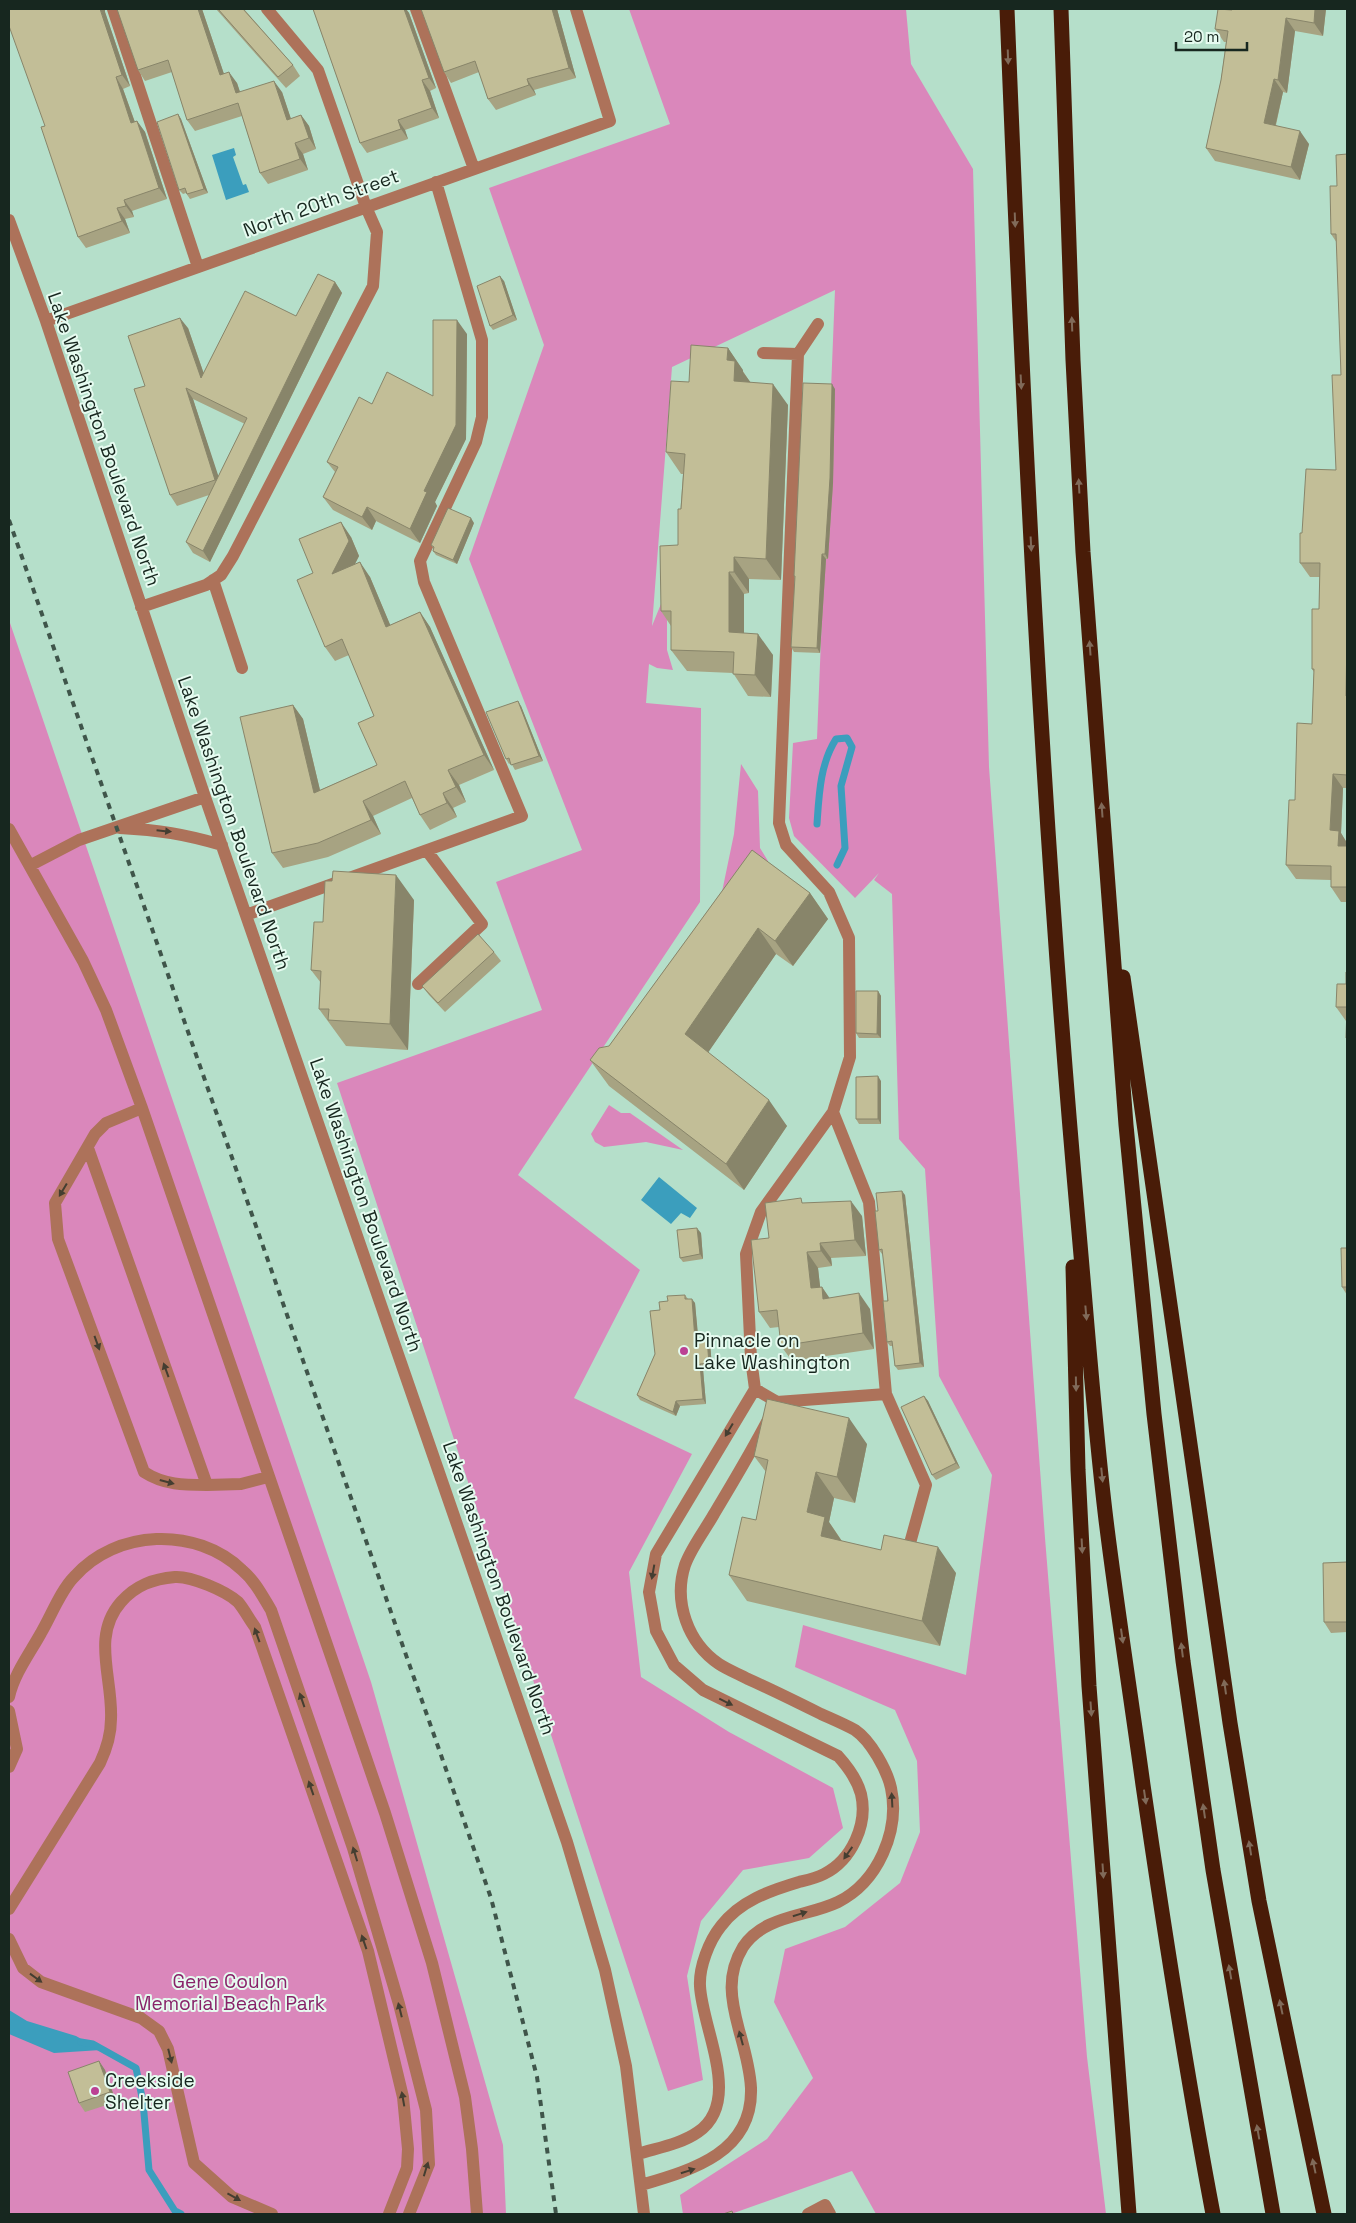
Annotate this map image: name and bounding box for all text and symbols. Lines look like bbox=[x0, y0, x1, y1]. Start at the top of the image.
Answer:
scale bar bbox=[1176, 20, 1247, 52]
text: 20 m bbox=[1184, 27, 1219, 46]
one-way arrow bbox=[1005, 50, 1013, 66]
street label: North 20th Street bbox=[240, 163, 402, 243]
one-way arrow bbox=[1011, 212, 1019, 228]
street label: Lake Washington Boulevard North bbox=[42, 289, 166, 589]
one-way arrow bbox=[1068, 316, 1076, 332]
one-way arrow bbox=[1018, 374, 1026, 390]
one-way arrow bbox=[1075, 478, 1083, 494]
one-way arrow bbox=[1027, 537, 1035, 553]
one-way arrow bbox=[1086, 640, 1094, 656]
street label: Lake Washington Boulevard North bbox=[172, 673, 296, 973]
one-way arrow bbox=[1097, 802, 1105, 818]
one-way arrow bbox=[156, 827, 172, 835]
street label: Lake Washington Boulevard North bbox=[304, 1055, 428, 1355]
one-way arrow bbox=[58, 1183, 67, 1196]
one-way arrow bbox=[1082, 1306, 1090, 1322]
place label: Pinnacle on Lake Washington bbox=[694, 1328, 850, 1375]
one-way arrow bbox=[93, 1336, 101, 1351]
marker: Pinnacle on Lake Washington bbox=[678, 1345, 690, 1357]
one-way arrow bbox=[162, 1363, 170, 1378]
one-way arrow bbox=[1072, 1376, 1080, 1392]
one-way arrow bbox=[724, 1423, 733, 1436]
street label: Lake Washington Boulevard North bbox=[437, 1438, 561, 1738]
one-way arrow bbox=[1098, 1467, 1106, 1483]
one-way arrow bbox=[159, 1478, 174, 1486]
one-way arrow bbox=[1078, 1539, 1086, 1555]
one-way arrow bbox=[648, 1564, 656, 1580]
one-way arrow bbox=[253, 1627, 261, 1642]
one-way arrow bbox=[1118, 1629, 1126, 1645]
one-way arrow bbox=[1178, 1642, 1186, 1658]
one-way arrow bbox=[1221, 1679, 1229, 1695]
one-way arrow bbox=[298, 1692, 306, 1707]
one-way arrow bbox=[719, 1698, 733, 1706]
one-way arrow bbox=[1087, 1701, 1095, 1717]
one-way arrow bbox=[307, 1780, 315, 1795]
one-way arrow bbox=[1141, 1790, 1149, 1806]
one-way arrow bbox=[887, 1792, 895, 1808]
one-way arrow bbox=[1200, 1803, 1208, 1819]
one-way arrow bbox=[1246, 1839, 1254, 1855]
one-way arrow bbox=[351, 1846, 359, 1861]
one-way arrow bbox=[843, 1847, 853, 1860]
one-way arrow bbox=[1099, 1863, 1107, 1879]
one-way arrow bbox=[793, 1909, 808, 1917]
one-way arrow bbox=[360, 1934, 368, 1949]
one-way arrow bbox=[1225, 1963, 1233, 1979]
park label: Gene Coulon Memorial Beach Park bbox=[135, 1969, 325, 2016]
one-way arrow bbox=[29, 1973, 43, 1983]
one-way arrow bbox=[1277, 1999, 1285, 2015]
one-way arrow bbox=[396, 2002, 404, 2017]
one-way arrow bbox=[737, 2031, 745, 2046]
one-way arrow bbox=[166, 2048, 174, 2063]
place label: Creekside Shelter bbox=[105, 2068, 195, 2115]
marker: Creekside Shelter bbox=[89, 2085, 101, 2097]
one-way arrow bbox=[399, 2091, 407, 2107]
one-way arrow bbox=[1253, 2123, 1261, 2139]
one-way arrow bbox=[1310, 2159, 1318, 2174]
one-way arrow bbox=[423, 2161, 431, 2176]
one-way arrow bbox=[680, 2166, 695, 2174]
one-way arrow bbox=[227, 2193, 242, 2201]

